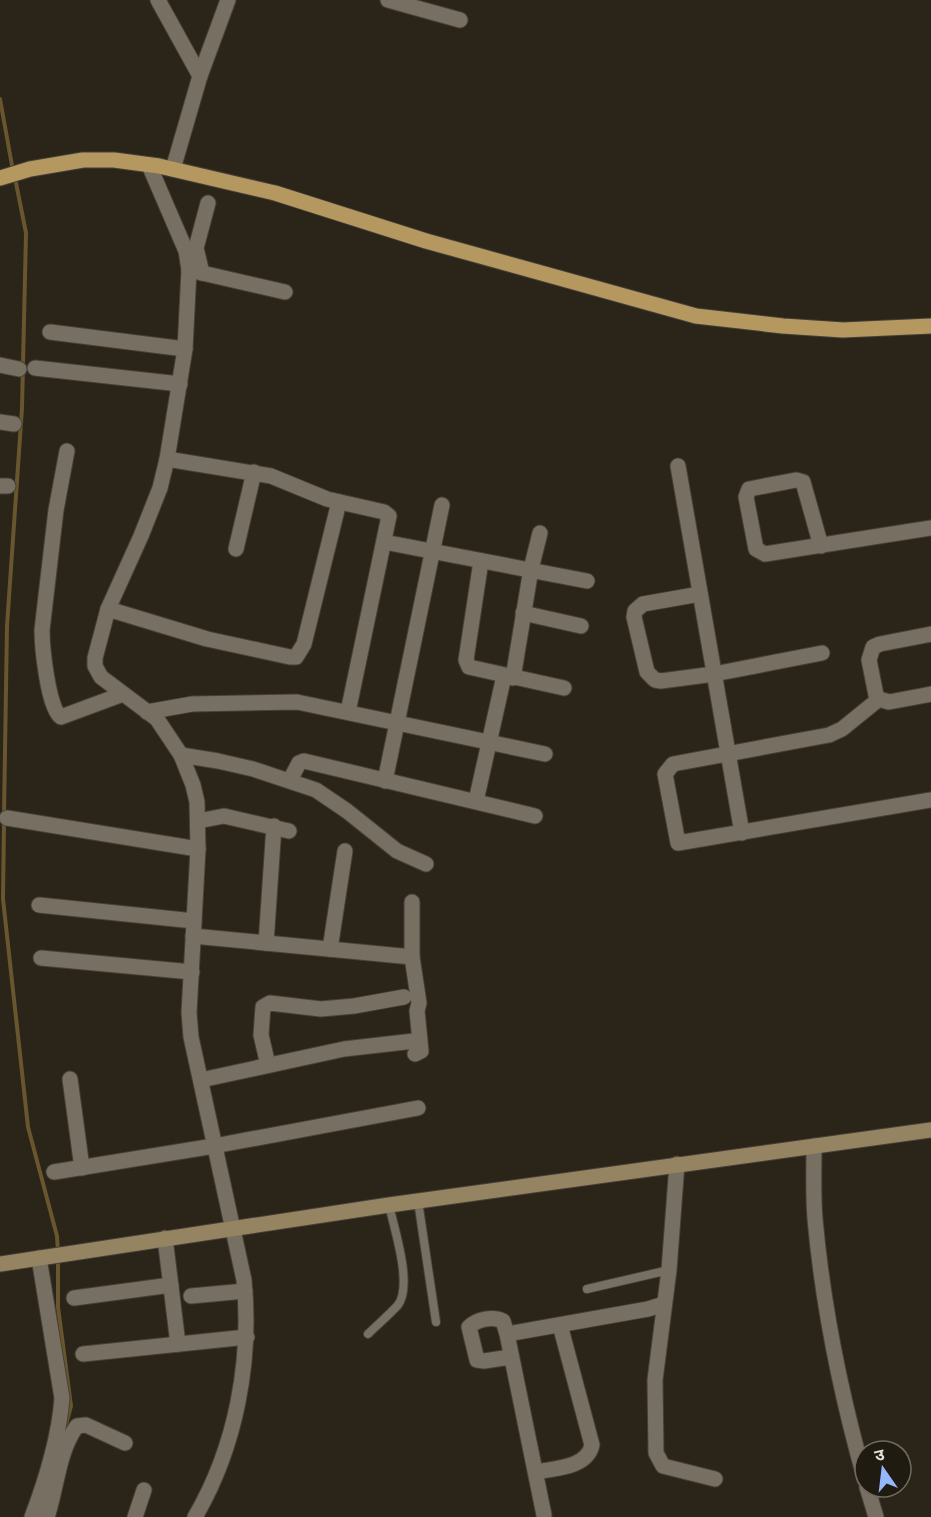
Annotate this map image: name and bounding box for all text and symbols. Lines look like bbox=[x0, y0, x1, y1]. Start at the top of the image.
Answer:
north arrow bbox=[853, 1439, 913, 1499]
text: उ bbox=[872, 1442, 887, 1467]

